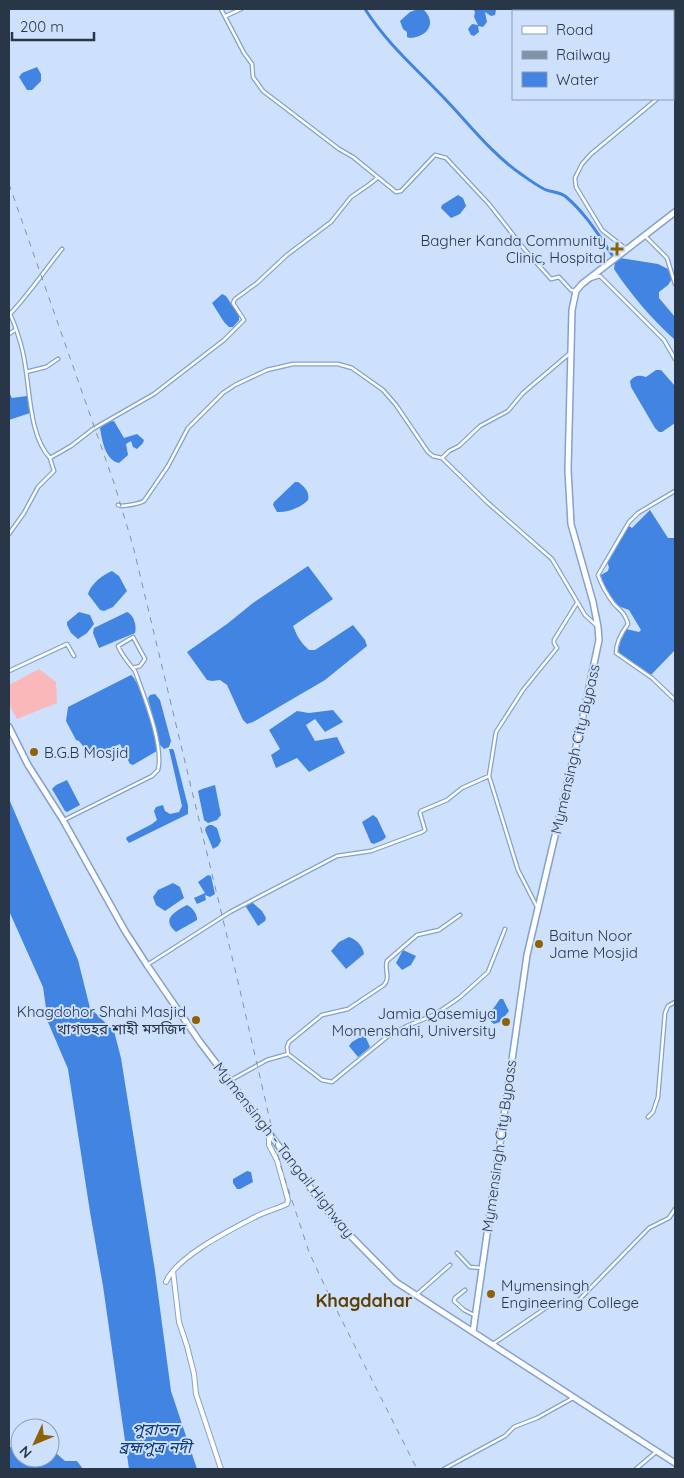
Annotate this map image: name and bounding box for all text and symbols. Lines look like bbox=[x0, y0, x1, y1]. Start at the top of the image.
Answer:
scale bar bbox=[12, 10, 95, 42]
legend bbox=[512, 10, 674, 100]
text: 200 m bbox=[20, 17, 64, 36]
text: Road bbox=[556, 20, 593, 39]
text: Railway bbox=[556, 45, 611, 64]
text: Water bbox=[556, 70, 599, 89]
place label: Bagher Kanda Community Clinic, Hospital bbox=[421, 231, 606, 267]
marker: Bagher Kanda Community Clinic, Hospital bbox=[610, 242, 624, 256]
street label: Mymensingh City Bypass bbox=[546, 662, 604, 836]
place label: B.G.B Mosjid bbox=[44, 743, 128, 762]
marker: B.G.B Mosjid bbox=[28, 746, 40, 758]
place label: Baitun Noor Jame Mosjid bbox=[549, 926, 638, 962]
marker: Baitun Noor Jame Mosjid bbox=[533, 938, 545, 950]
place label: Khagdohor Shahi Masjid খাগডহর শাহী মসজিদ bbox=[17, 1002, 187, 1038]
place label: Jamia Qasemiya Momenshahi, University bbox=[332, 1004, 496, 1040]
marker: Khagdohor Shahi Masjid খাগডহর শাহী মসজিদ bbox=[190, 1014, 202, 1026]
marker: Jamia Qasemiya Momenshahi, University bbox=[500, 1016, 512, 1028]
street label: Mymensingh - Tangail Highway bbox=[209, 1058, 359, 1242]
street label: Mymensingh City Bypass bbox=[477, 1059, 521, 1233]
place label: Mymensingh Engineering College bbox=[501, 1276, 639, 1312]
marker: Mymensingh Engineering College bbox=[485, 1288, 497, 1300]
district label: Khagdahar bbox=[315, 1289, 413, 1312]
north arrow bbox=[10, 1418, 60, 1468]
water label: পুরাতন ব্রহ্মপুত্র নদী bbox=[119, 1419, 194, 1457]
text: N bbox=[16, 1442, 36, 1462]

